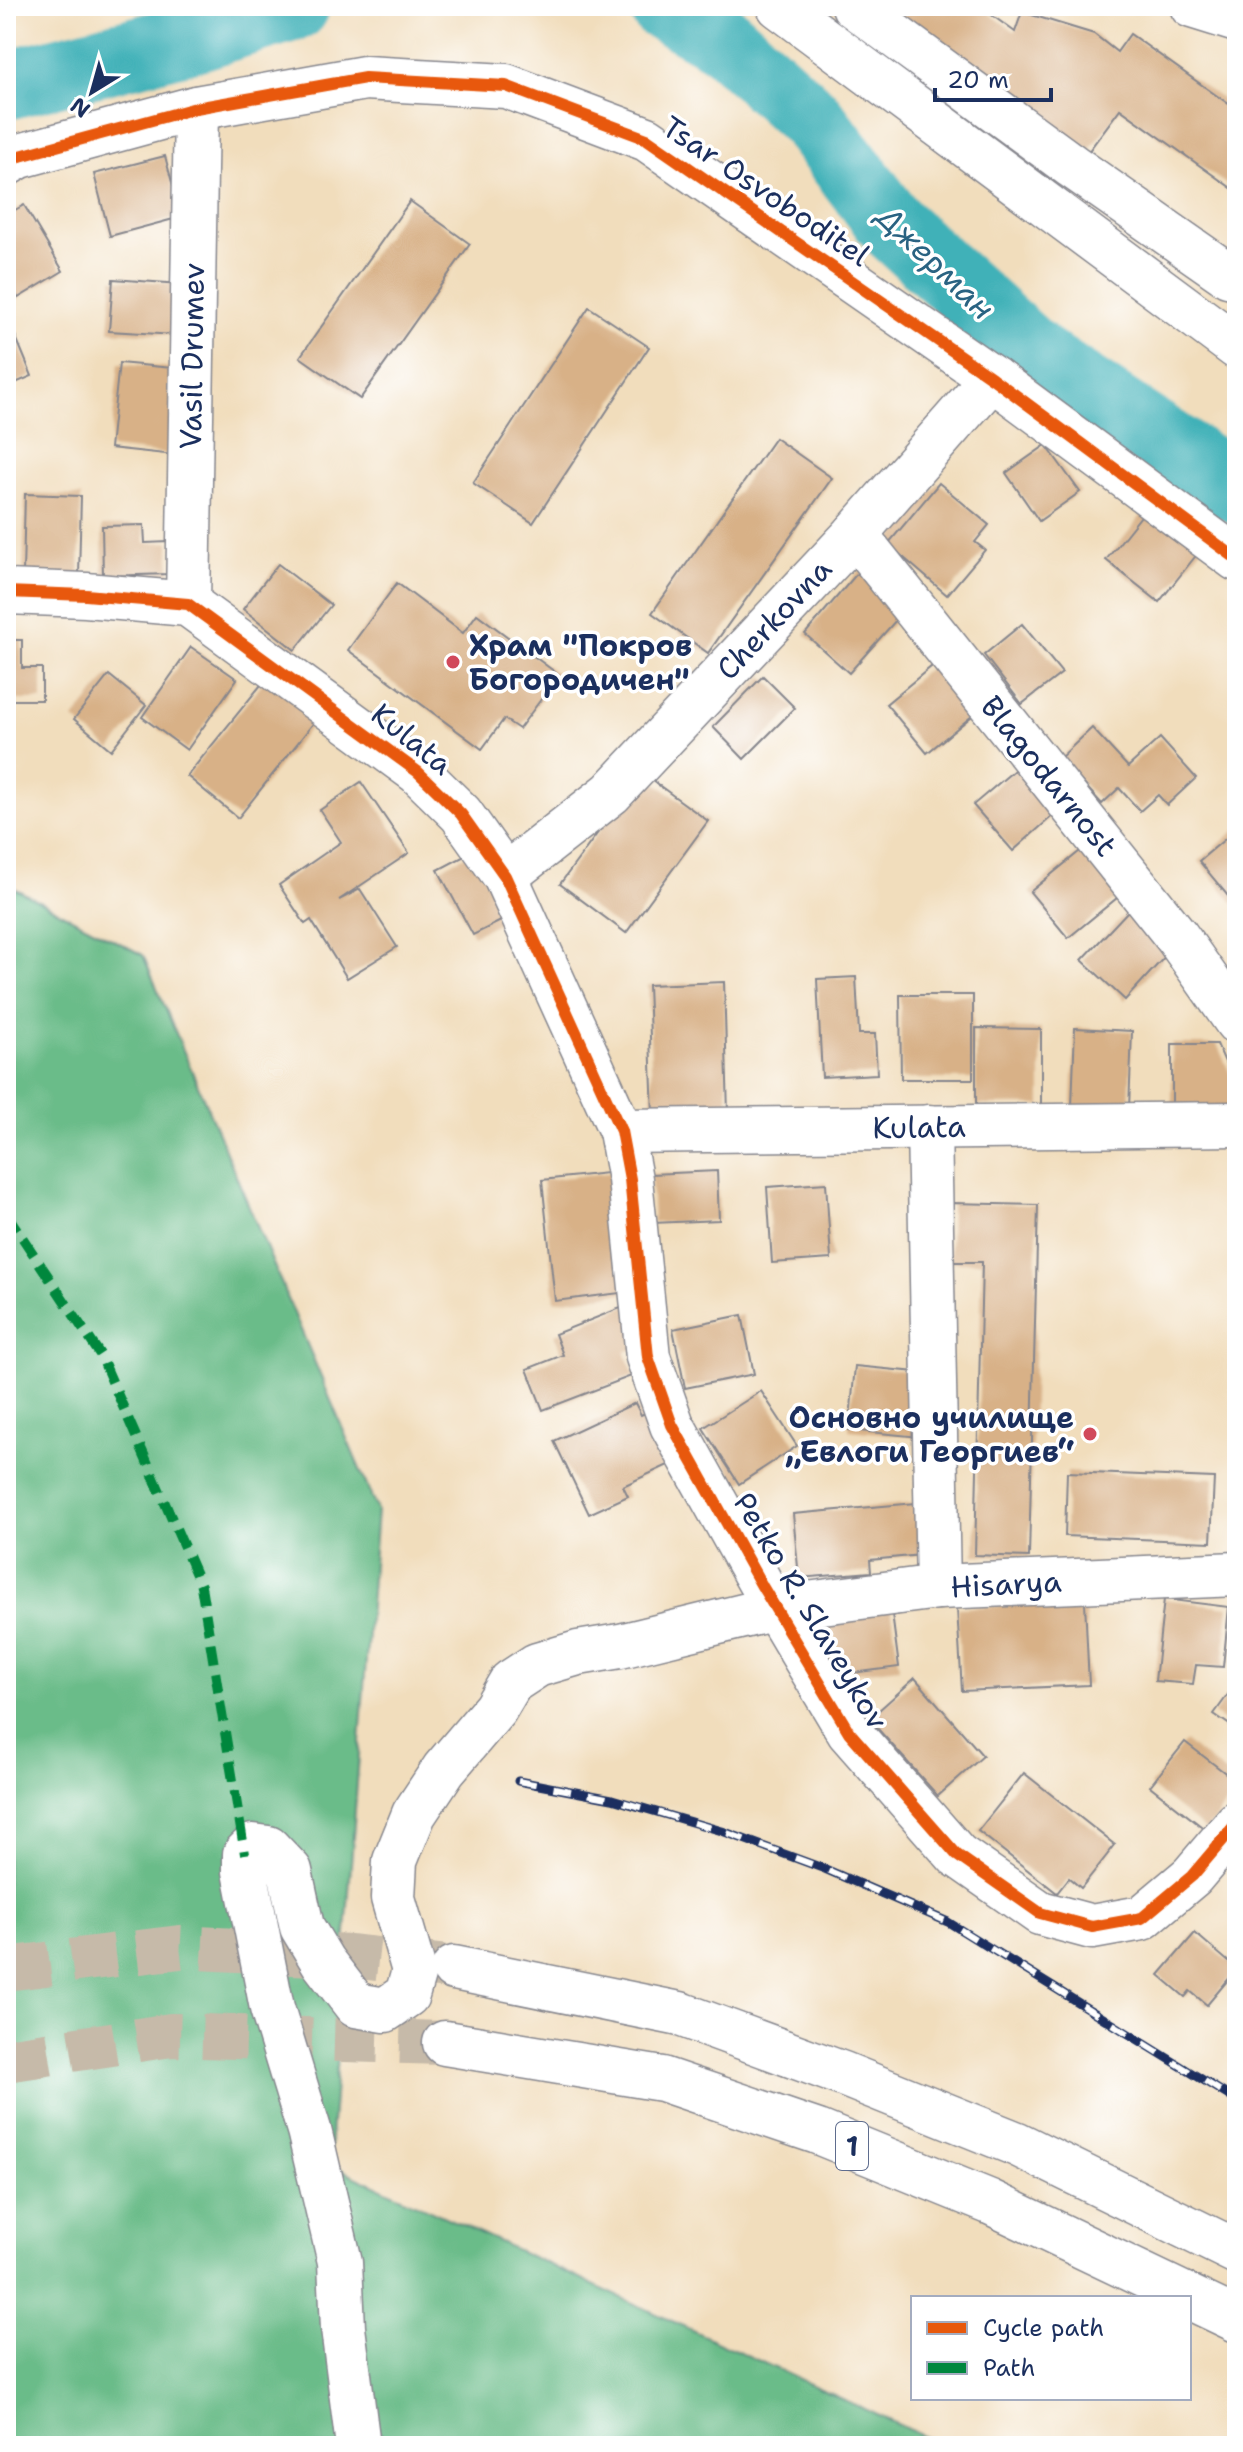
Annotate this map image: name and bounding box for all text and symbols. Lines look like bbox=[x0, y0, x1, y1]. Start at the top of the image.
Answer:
north arrow bbox=[52, 52, 132, 132]
scale bar bbox=[935, 52, 1051, 102]
text: 20 m bbox=[947, 64, 1009, 96]
text: N bbox=[65, 91, 96, 124]
street label: Tsar Osvoboditel bbox=[654, 106, 878, 276]
water label: Джерман bbox=[866, 194, 1004, 329]
street label: Vasil Drumev bbox=[170, 262, 214, 450]
street label: Cherkovna bbox=[707, 549, 841, 689]
place label: Храм "Покров Богородичен" bbox=[469, 625, 692, 700]
marker: Храм "Покров Богородичен" bbox=[444, 653, 462, 671]
street label: Blagodarnost bbox=[971, 687, 1127, 865]
street label: Kulata bbox=[363, 694, 462, 785]
street label: Kulata bbox=[872, 1106, 966, 1148]
place label: Основно училище „Евлоги Георгиев“ bbox=[785, 1397, 1074, 1472]
marker: Основно училище „Евлоги Георгиев“ bbox=[1081, 1425, 1099, 1443]
street label: Petko R. Slaveykov bbox=[724, 1485, 898, 1737]
street label: Hisarya bbox=[949, 1561, 1063, 1607]
road number: 1 bbox=[836, 2122, 868, 2170]
legend bbox=[911, 2296, 1191, 2400]
text: Cycle path bbox=[983, 2312, 1104, 2344]
text: Path bbox=[983, 2352, 1035, 2384]

